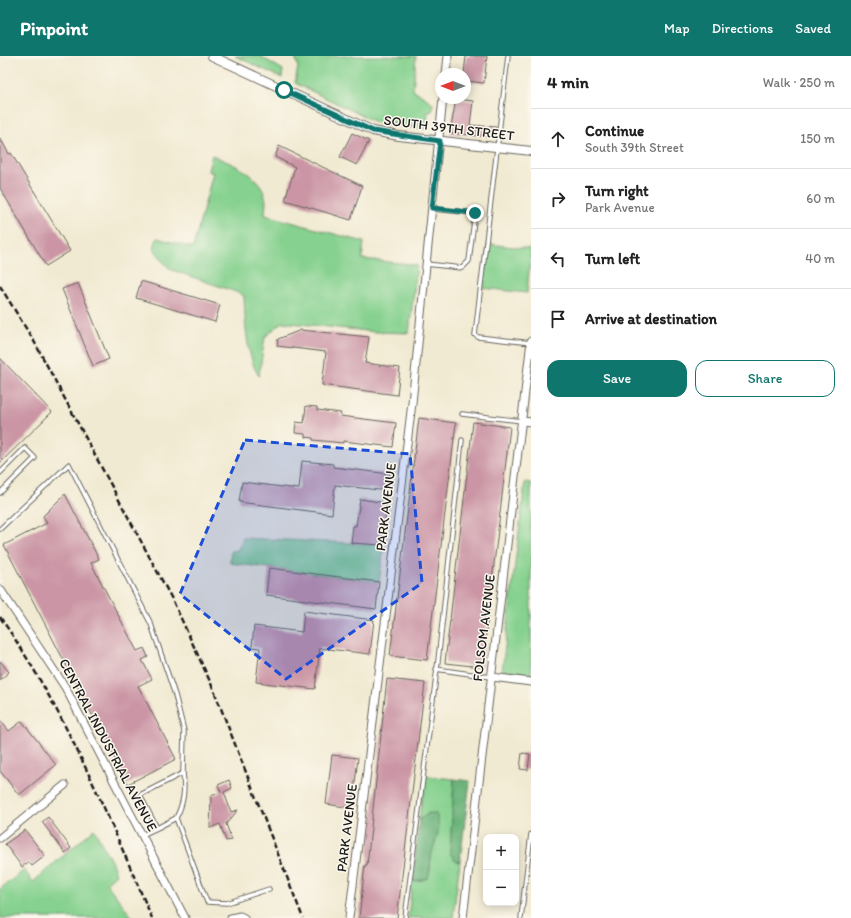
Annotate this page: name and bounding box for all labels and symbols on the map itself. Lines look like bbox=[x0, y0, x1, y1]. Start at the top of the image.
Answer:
north arrow bbox=[435, 68, 471, 104]
route start bbox=[275, 81, 293, 99]
street label: SOUTH 39TH STREET bbox=[383, 112, 515, 144]
route end bbox=[466, 204, 484, 222]
street label: PARK AVENUE bbox=[372, 462, 400, 552]
street label: FOLSOM AVENUE bbox=[469, 573, 499, 683]
street label: CENTRAL INDUSTRIAL AVENUE bbox=[55, 656, 161, 835]
street label: PARK AVENUE bbox=[333, 783, 361, 873]

